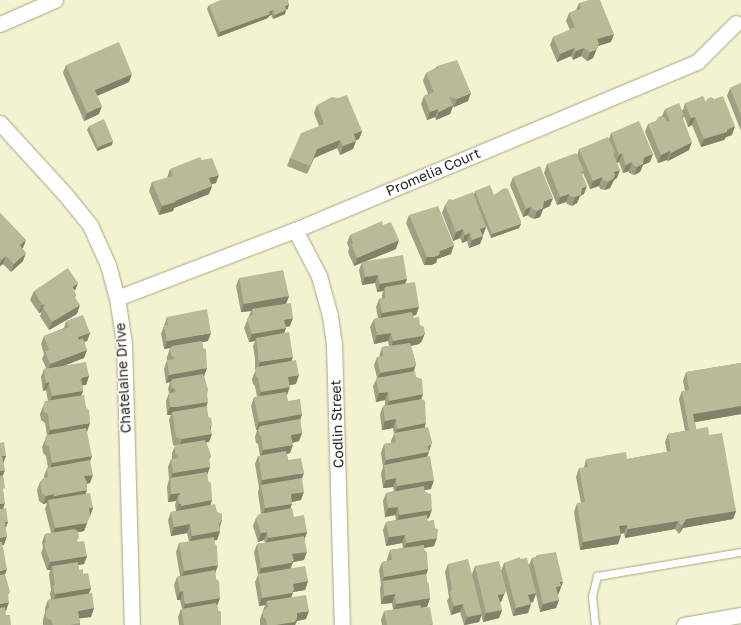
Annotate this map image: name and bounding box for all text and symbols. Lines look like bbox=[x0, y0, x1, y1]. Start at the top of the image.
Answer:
street label: Promelia Court bbox=[383, 145, 483, 199]
street label: Chatelaine Drive bbox=[112, 322, 134, 434]
street label: Codlin Street bbox=[327, 380, 347, 468]

